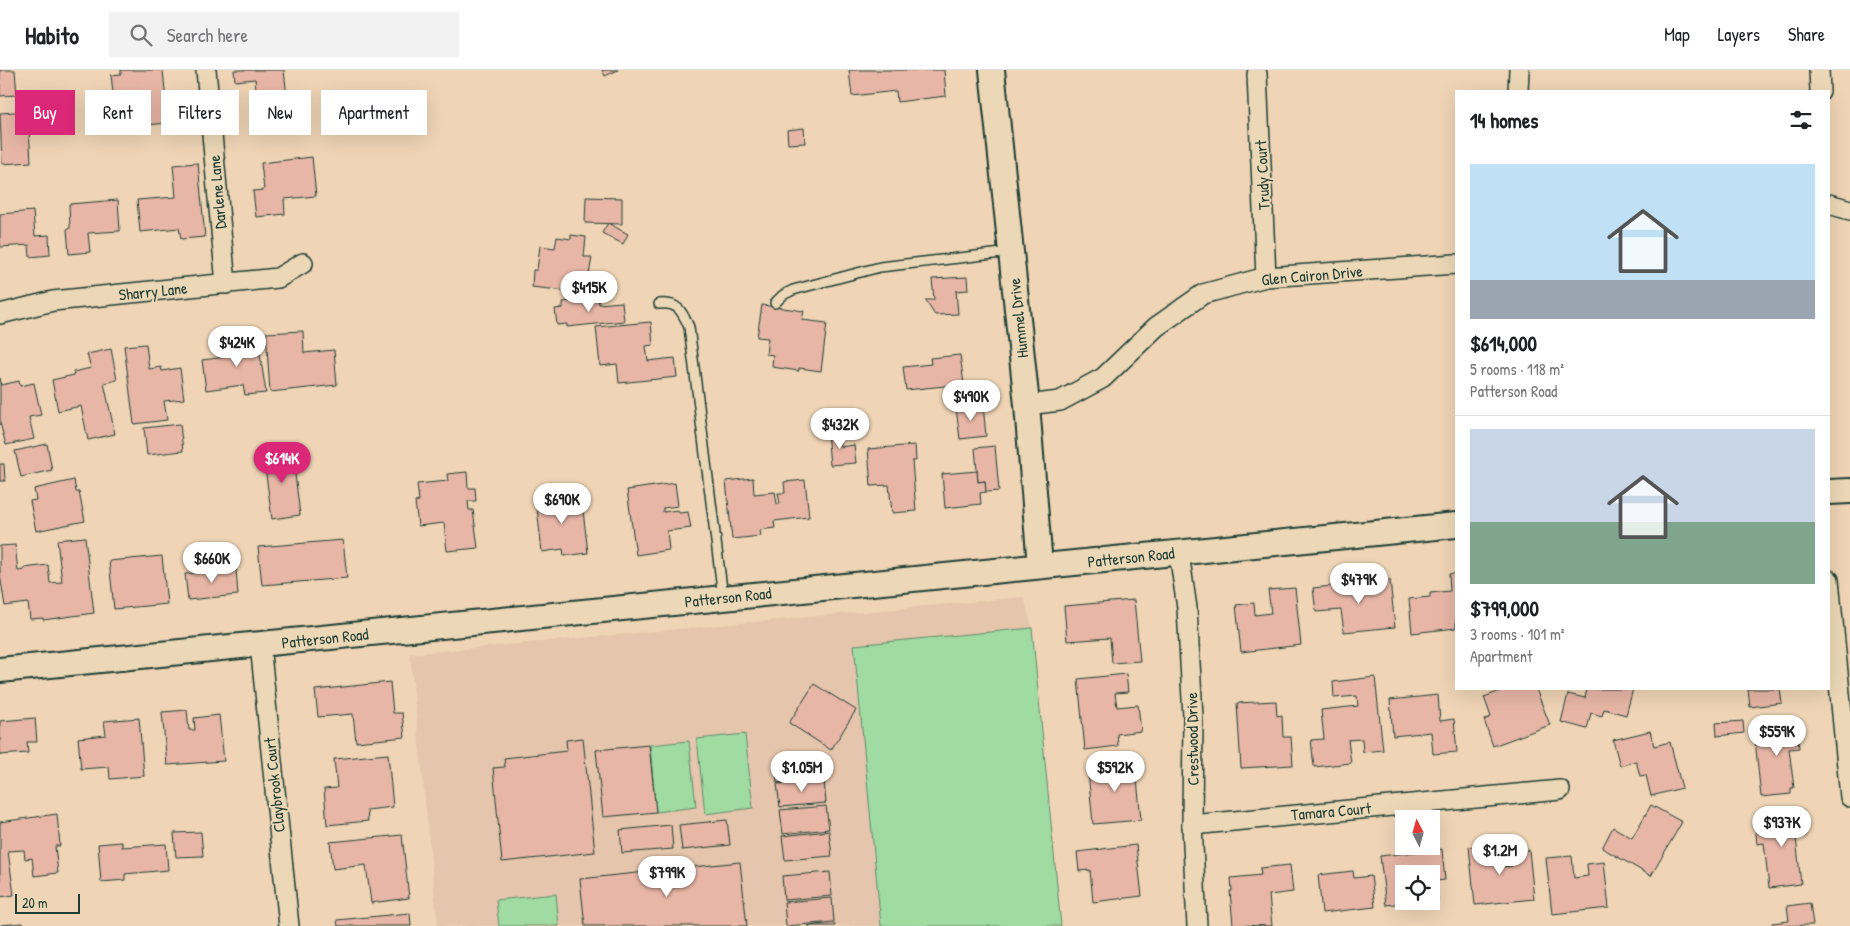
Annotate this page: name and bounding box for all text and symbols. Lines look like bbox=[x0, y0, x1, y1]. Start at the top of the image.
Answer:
search box bbox=[109, 12, 459, 57]
text: Habito bbox=[25, 19, 79, 51]
icon: search bbox=[127, 21, 155, 49]
text: Search here bbox=[167, 22, 248, 48]
text: Map bbox=[1664, 22, 1690, 47]
text: Layers bbox=[1718, 22, 1760, 47]
text: Share bbox=[1788, 22, 1825, 47]
chip: Buy bbox=[15, 90, 75, 135]
chip: Rent bbox=[85, 90, 151, 135]
chip: Filters bbox=[161, 90, 239, 135]
chip: New bbox=[249, 90, 311, 135]
chip: Apartment bbox=[321, 90, 427, 135]
text: 14 homes bbox=[1470, 106, 1538, 135]
icon: filters bbox=[1787, 106, 1815, 134]
street label: Trudy Court bbox=[1249, 139, 1275, 211]
street label: Darlene Lane bbox=[203, 154, 231, 230]
icon: home bbox=[1598, 196, 1688, 286]
street label: Glen Cairon Drive bbox=[1260, 260, 1364, 290]
pin: $415K bbox=[554, 270, 624, 313]
street label: Sharry Lane bbox=[118, 276, 189, 306]
text: $415K bbox=[571, 276, 607, 298]
street label: Hummel Drive bbox=[1003, 276, 1033, 359]
pin: $424K bbox=[202, 326, 272, 368]
text: $614,000 bbox=[1470, 329, 1537, 358]
text: $424K bbox=[219, 331, 255, 353]
text: 5 rooms · 118 m² bbox=[1470, 358, 1564, 380]
pin: $490K bbox=[936, 380, 1006, 422]
text: Patterson Road bbox=[1470, 380, 1557, 402]
text: $490K bbox=[953, 385, 989, 407]
pin: $432K bbox=[805, 408, 875, 450]
text: $432K bbox=[821, 413, 859, 435]
pin: $614K bbox=[247, 442, 317, 484]
text: $614K bbox=[265, 447, 299, 469]
icon: home bbox=[1598, 462, 1688, 552]
pin: $690K bbox=[527, 482, 597, 525]
text: $690K bbox=[544, 488, 580, 510]
pin: $660K bbox=[177, 542, 247, 584]
street label: Patterson Road bbox=[1086, 542, 1176, 572]
text: $660K bbox=[194, 547, 230, 569]
pin: $479K bbox=[1324, 562, 1394, 605]
text: $479K bbox=[1341, 568, 1377, 590]
street label: Patterson Road bbox=[683, 582, 773, 612]
text: $799,000 bbox=[1470, 594, 1539, 623]
street label: Patterson Road bbox=[280, 623, 370, 653]
text: 3 rooms · 101 m² bbox=[1470, 623, 1565, 645]
text: Apartment bbox=[1470, 645, 1533, 667]
street label: Crestwood Drive bbox=[1180, 692, 1204, 786]
pin: $559K bbox=[1742, 714, 1812, 757]
text: $559K bbox=[1759, 720, 1795, 742]
street label: Claybrook Court bbox=[258, 736, 290, 834]
pin: $1.05M bbox=[761, 750, 843, 793]
pin: $592K bbox=[1080, 750, 1150, 793]
text: $1.05M bbox=[782, 756, 822, 778]
text: $592K bbox=[1097, 756, 1133, 778]
street label: Tamara Court bbox=[1290, 796, 1372, 825]
pin: $937K bbox=[1747, 806, 1817, 848]
north arrow bbox=[1395, 810, 1440, 855]
map controls bbox=[1395, 810, 1440, 910]
text: $937K bbox=[1763, 811, 1801, 833]
pin: $1.2M bbox=[1465, 834, 1535, 876]
text: $1.2M bbox=[1483, 839, 1517, 861]
pin: $799K bbox=[632, 856, 702, 898]
text: $799K bbox=[649, 861, 685, 883]
button: locate bbox=[1395, 865, 1440, 910]
scale bar bbox=[15, 891, 80, 914]
text: 20 m bbox=[22, 893, 48, 912]

